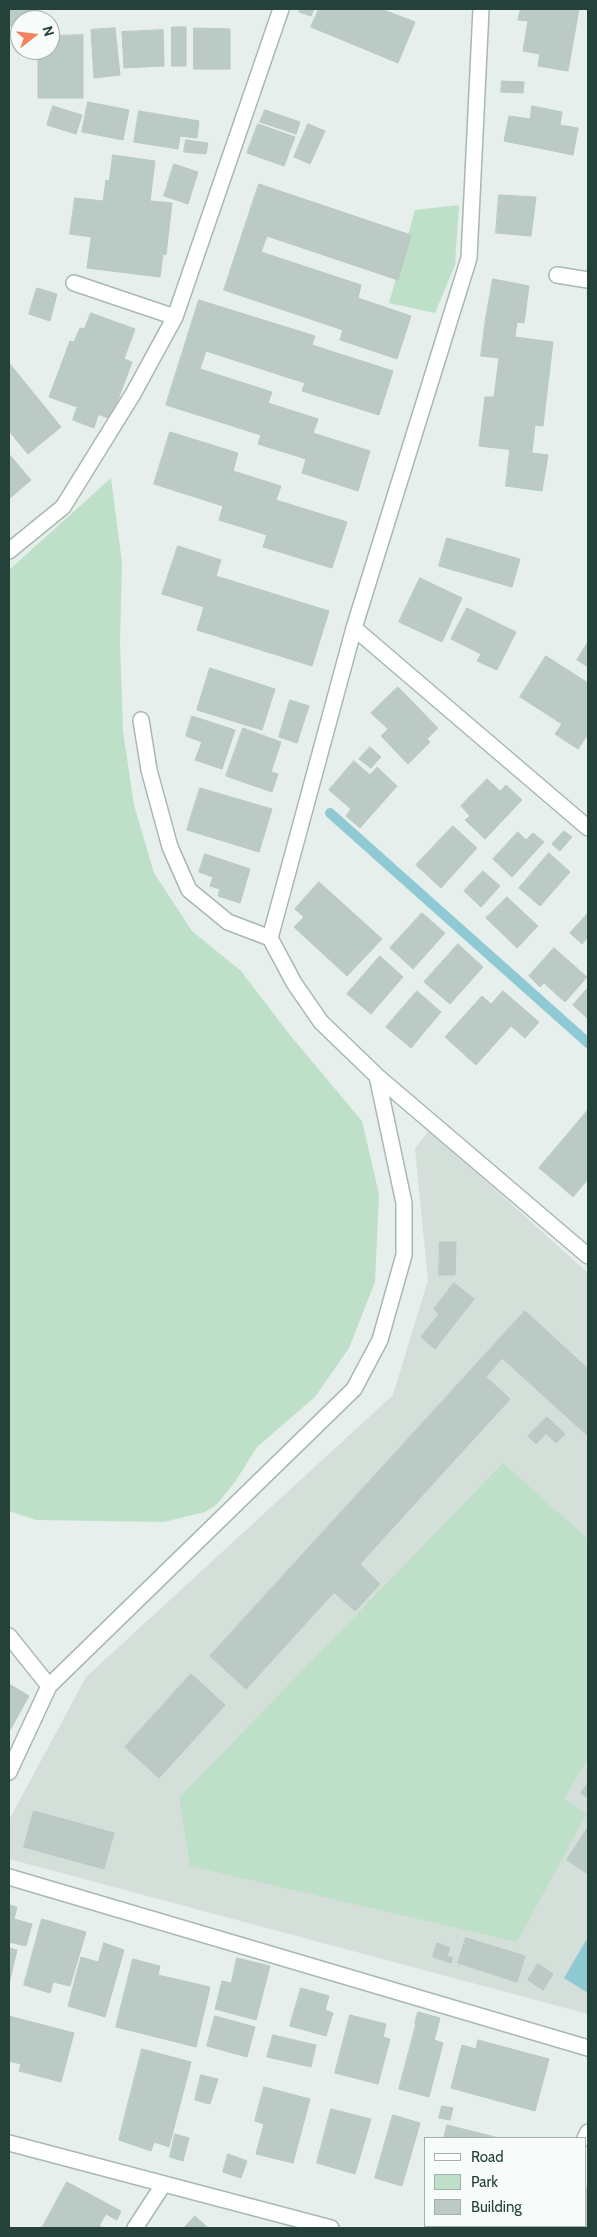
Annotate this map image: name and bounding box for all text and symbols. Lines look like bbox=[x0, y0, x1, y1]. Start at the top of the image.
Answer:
north arrow bbox=[10, 10, 60, 60]
text: N bbox=[38, 24, 58, 38]
legend bbox=[424, 2137, 587, 2227]
text: Road bbox=[471, 2148, 504, 2166]
text: Park bbox=[471, 2173, 498, 2191]
text: Building bbox=[471, 2198, 522, 2216]

